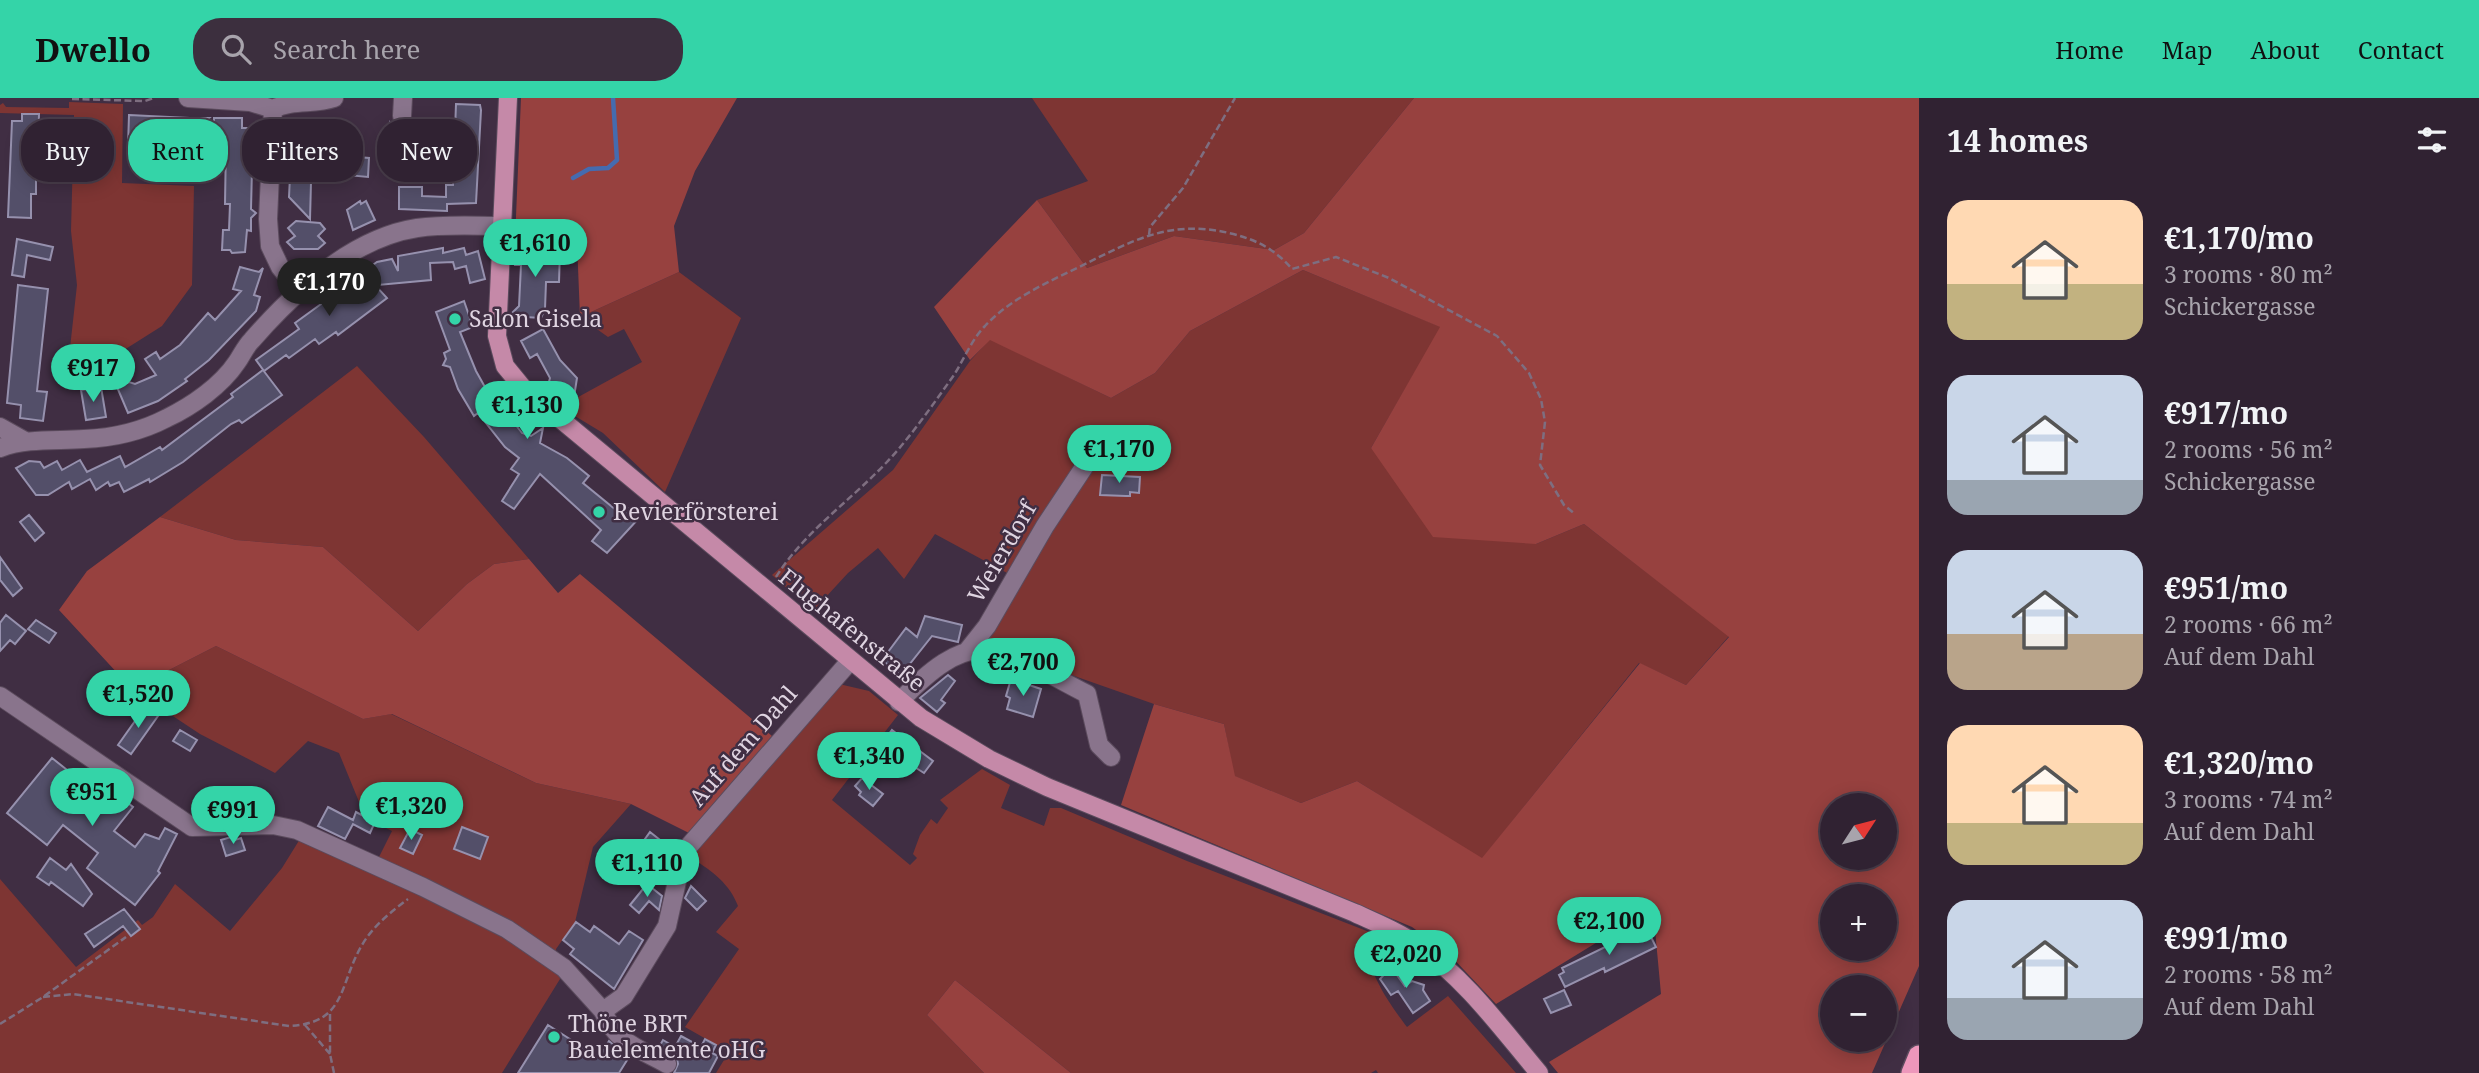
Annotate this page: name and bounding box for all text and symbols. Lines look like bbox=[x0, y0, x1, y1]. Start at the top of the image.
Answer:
search box bbox=[193, 18, 683, 81]
text: Dwello bbox=[35, 27, 151, 72]
icon: search bbox=[217, 30, 255, 68]
text: Search here bbox=[273, 31, 421, 67]
text: Home bbox=[2055, 33, 2124, 66]
text: Map bbox=[2162, 33, 2213, 66]
text: About bbox=[2251, 33, 2320, 66]
text: Contact bbox=[2358, 33, 2444, 66]
chip: Buy bbox=[21, 119, 114, 182]
chip: Rent bbox=[128, 119, 228, 182]
chip: Filters bbox=[242, 119, 363, 182]
chip: New bbox=[377, 119, 477, 182]
text: 14 homes bbox=[1947, 120, 2088, 161]
icon: filters bbox=[2413, 121, 2451, 159]
text: €1,170/mo bbox=[2164, 217, 2314, 258]
pin: €1,610 bbox=[478, 220, 592, 279]
text: €1,610 bbox=[499, 226, 571, 258]
icon: home bbox=[2003, 228, 2087, 312]
pin: €1,170 bbox=[272, 258, 386, 318]
text: 3 rooms · 80 m² bbox=[2164, 258, 2333, 290]
text: €1,170 bbox=[293, 265, 365, 297]
text: Schickergasse bbox=[2164, 290, 2316, 322]
place label: Salon Gisela bbox=[469, 302, 602, 334]
marker: Salon Gisela bbox=[447, 311, 463, 327]
pin: €917 bbox=[52, 344, 134, 404]
text: €917 bbox=[67, 351, 119, 383]
pin: €1,130 bbox=[470, 382, 584, 441]
text: €1,130 bbox=[491, 388, 563, 420]
text: €917/mo bbox=[2164, 392, 2288, 433]
icon: home bbox=[2003, 403, 2087, 487]
pin: €1,170 bbox=[1062, 426, 1176, 485]
text: €1,170 bbox=[1083, 432, 1155, 464]
text: 2 rooms · 56 m² bbox=[2164, 433, 2333, 465]
text: Schickergasse bbox=[2164, 465, 2316, 497]
street label: Weierdorf bbox=[959, 493, 1044, 608]
place label: Revierförsterei bbox=[613, 495, 779, 527]
marker: Revierförsterei bbox=[591, 504, 607, 520]
street label: Flughafenstraße bbox=[773, 560, 933, 698]
text: €951/mo bbox=[2164, 567, 2288, 608]
icon: home bbox=[2003, 578, 2087, 662]
text: 2 rooms · 66 m² bbox=[2164, 608, 2333, 640]
pin: €2,700 bbox=[966, 638, 1080, 698]
text: Auf dem Dahl bbox=[2164, 640, 2314, 672]
text: €2,700 bbox=[987, 645, 1059, 677]
pin: €1,520 bbox=[81, 670, 195, 730]
text: €1,520 bbox=[102, 677, 174, 709]
street label: Auf dem Dahl bbox=[681, 678, 804, 813]
pin: €1,340 bbox=[812, 732, 926, 792]
text: €1,340 bbox=[833, 739, 905, 771]
text: €1,320/mo bbox=[2164, 742, 2314, 783]
icon: home bbox=[2003, 753, 2087, 837]
pin: €951 bbox=[51, 768, 133, 828]
text: €951 bbox=[66, 775, 118, 807]
pin: €1,320 bbox=[354, 782, 468, 842]
text: 3 rooms · 74 m² bbox=[2164, 783, 2333, 815]
pin: €991 bbox=[192, 786, 274, 846]
text: €1,320 bbox=[375, 789, 447, 821]
text: €991 bbox=[207, 793, 259, 825]
north arrow bbox=[1820, 793, 1897, 870]
map controls bbox=[1820, 793, 1897, 1052]
text: Auf dem Dahl bbox=[2164, 815, 2314, 847]
pin: €1,110 bbox=[590, 840, 704, 899]
text: €1,110 bbox=[611, 846, 683, 878]
button: + bbox=[1820, 884, 1897, 961]
pin: €2,100 bbox=[1552, 898, 1666, 957]
text: €2,100 bbox=[1573, 904, 1645, 936]
text: €991/mo bbox=[2164, 917, 2288, 958]
icon: home bbox=[2003, 928, 2087, 1012]
pin: €2,020 bbox=[1349, 930, 1463, 990]
text: €2,020 bbox=[1370, 937, 1442, 969]
text: 2 rooms · 58 m² bbox=[2164, 958, 2333, 990]
button: − bbox=[1820, 975, 1897, 1052]
text: Auf dem Dahl bbox=[2164, 990, 2314, 1022]
place label: Thöne BRT Bauelemente oHG bbox=[568, 1007, 766, 1065]
marker: Thöne BRT Bauelemente oHG bbox=[546, 1029, 562, 1045]

